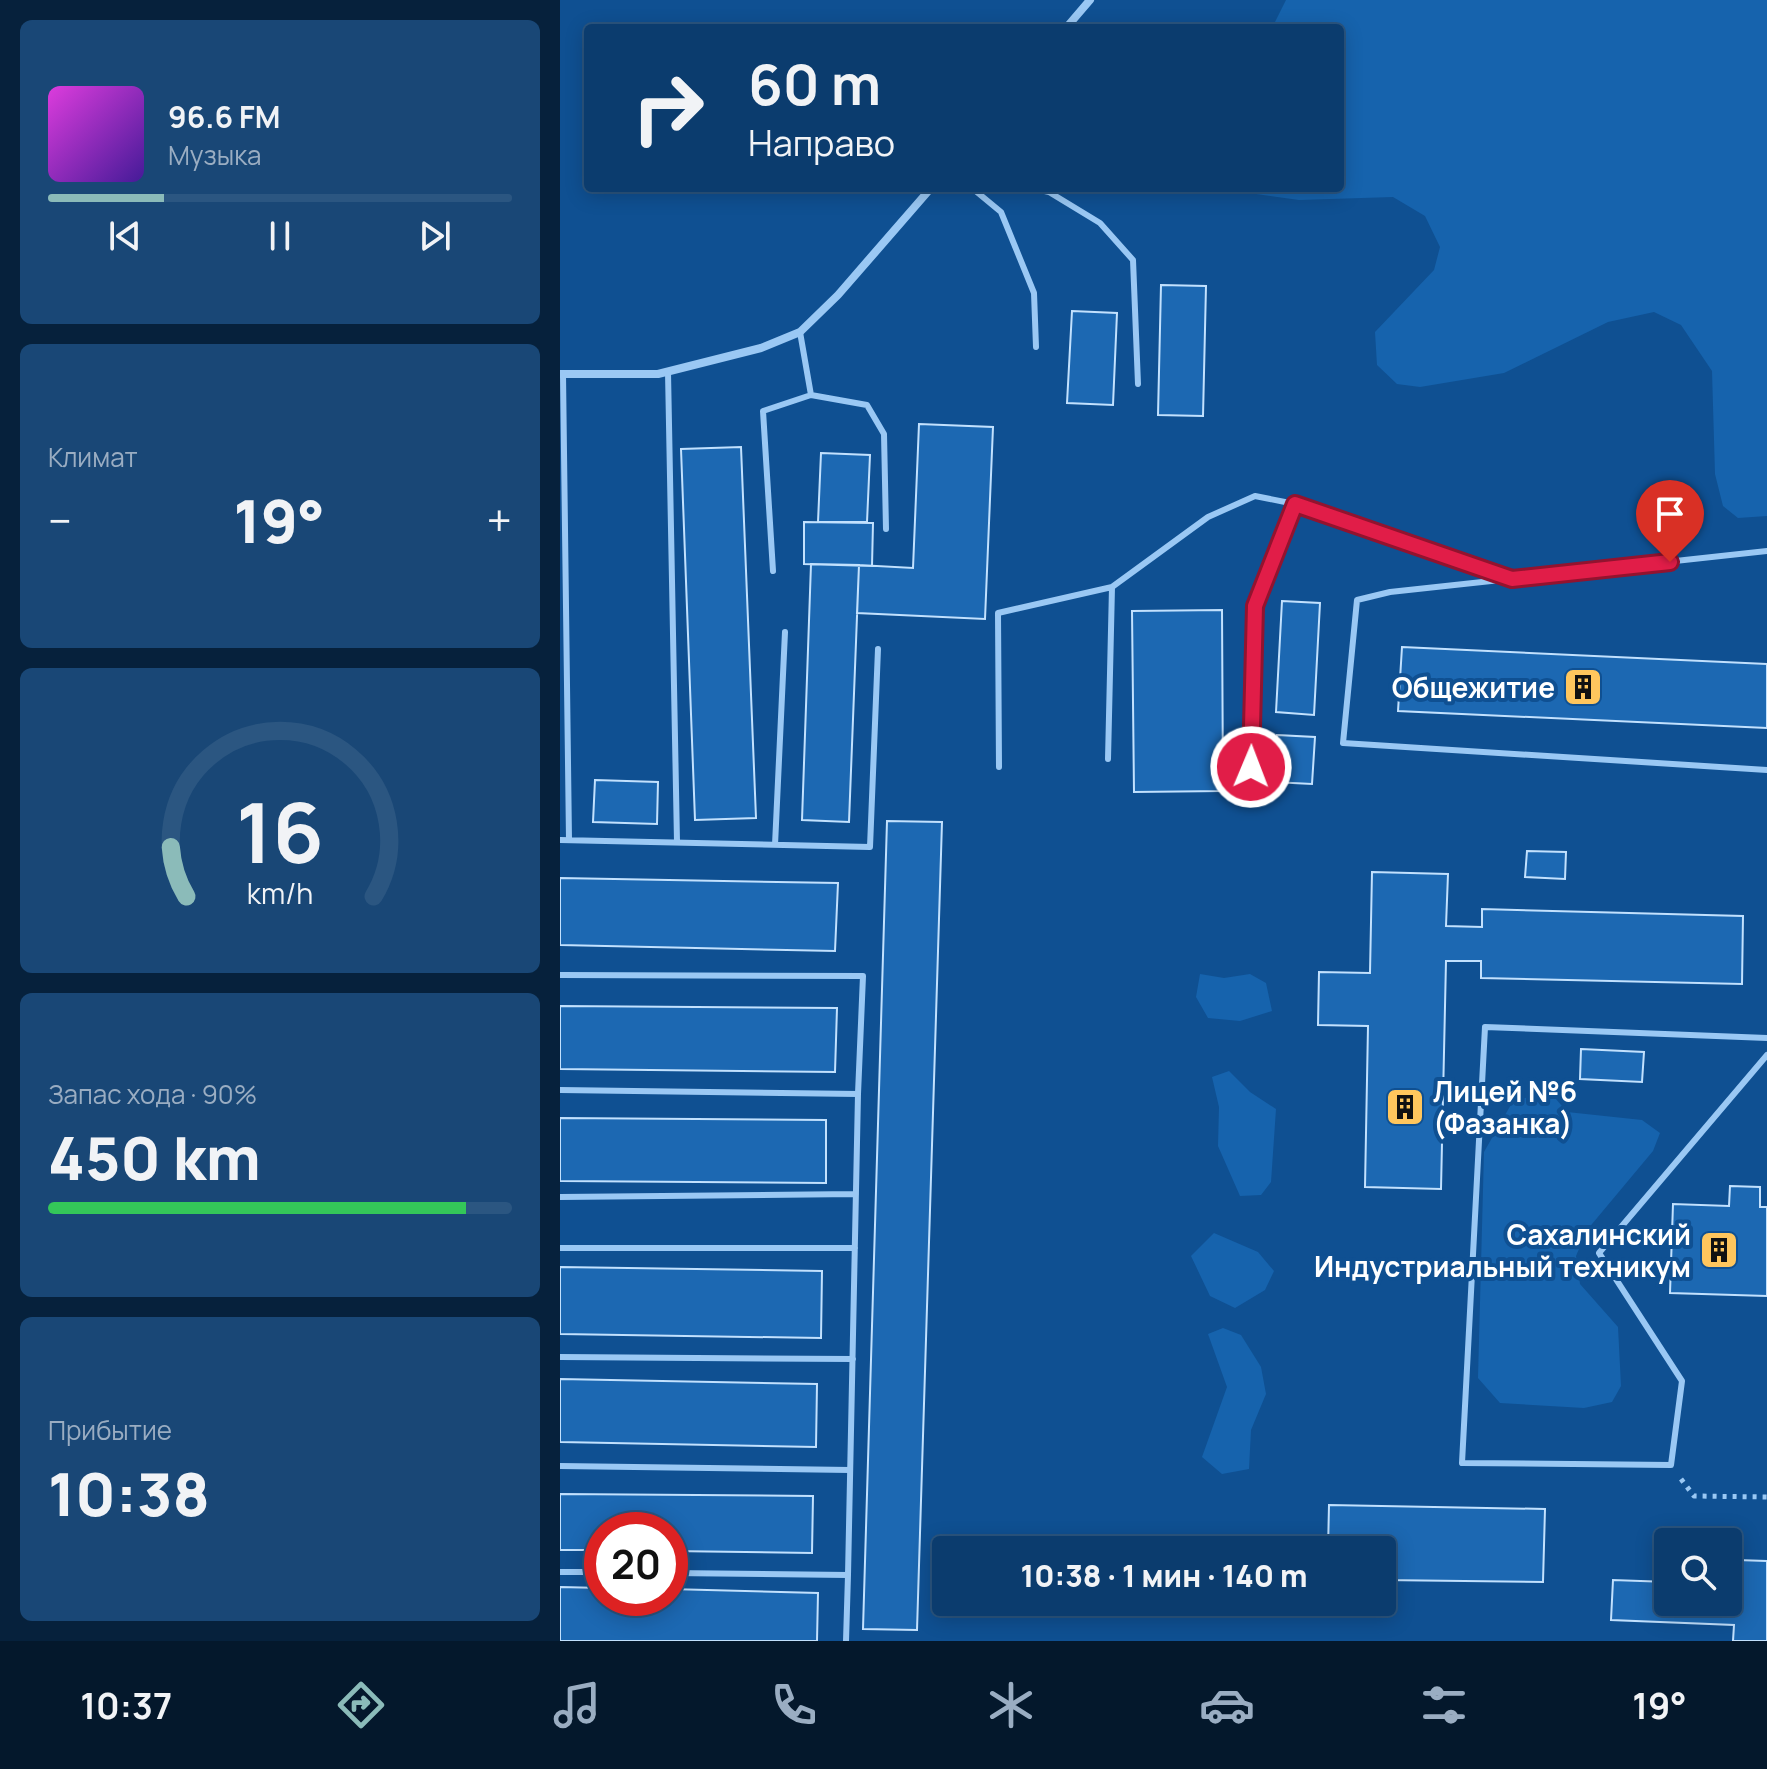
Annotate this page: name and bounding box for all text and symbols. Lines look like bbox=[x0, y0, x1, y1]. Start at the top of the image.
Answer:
text: 60 m bbox=[748, 45, 881, 122]
icon: right bbox=[616, 56, 720, 160]
text: 96.6 FM bbox=[168, 96, 280, 137]
text: Направо bbox=[748, 118, 895, 167]
text: Музыка bbox=[168, 137, 262, 173]
icon: previous bbox=[103, 214, 147, 258]
icon: pause bbox=[258, 214, 302, 258]
icon: next bbox=[413, 214, 457, 258]
text: Климат bbox=[48, 439, 138, 475]
text: 19° bbox=[233, 479, 325, 561]
pin bbox=[1636, 480, 1704, 562]
text: − bbox=[48, 490, 72, 550]
text: + bbox=[487, 490, 512, 550]
icon: arrive bbox=[1648, 492, 1692, 536]
building icon: Общежитие bbox=[1562, 666, 1604, 708]
place label: Общежитие bbox=[1392, 668, 1555, 706]
position arrow bbox=[1209, 725, 1293, 809]
text: 16 bbox=[236, 773, 324, 887]
text: km/h bbox=[247, 874, 313, 913]
place label: Лицей №6 (Фазанка) bbox=[1433, 1072, 1577, 1142]
text: Запас хода · 90% bbox=[48, 1076, 257, 1112]
building icon: Лицей №6 (Фазанка) bbox=[1384, 1086, 1426, 1128]
text: 450 km bbox=[48, 1116, 261, 1198]
place label: Сахалинский Индустриальный техникум bbox=[1314, 1215, 1691, 1285]
building icon: Сахалинский Индустриальный техникум bbox=[1698, 1229, 1740, 1271]
text: Прибытие bbox=[48, 1412, 172, 1448]
text: 10:38 bbox=[48, 1452, 210, 1534]
speed limit sign: 20 bbox=[584, 1512, 688, 1616]
map controls bbox=[1654, 1528, 1742, 1616]
button: search bbox=[1654, 1528, 1742, 1616]
text: 10:38 · 1 мин · 140 m bbox=[1021, 1555, 1307, 1596]
icon: directions bbox=[333, 1677, 389, 1733]
icon: music bbox=[549, 1677, 605, 1733]
icon: phone bbox=[766, 1677, 822, 1733]
icon: climate bbox=[983, 1677, 1039, 1733]
icon: car bbox=[1199, 1677, 1255, 1733]
icon: filters bbox=[1416, 1677, 1472, 1733]
text: 10:37 bbox=[80, 1681, 172, 1730]
text: 19° bbox=[1632, 1681, 1687, 1730]

